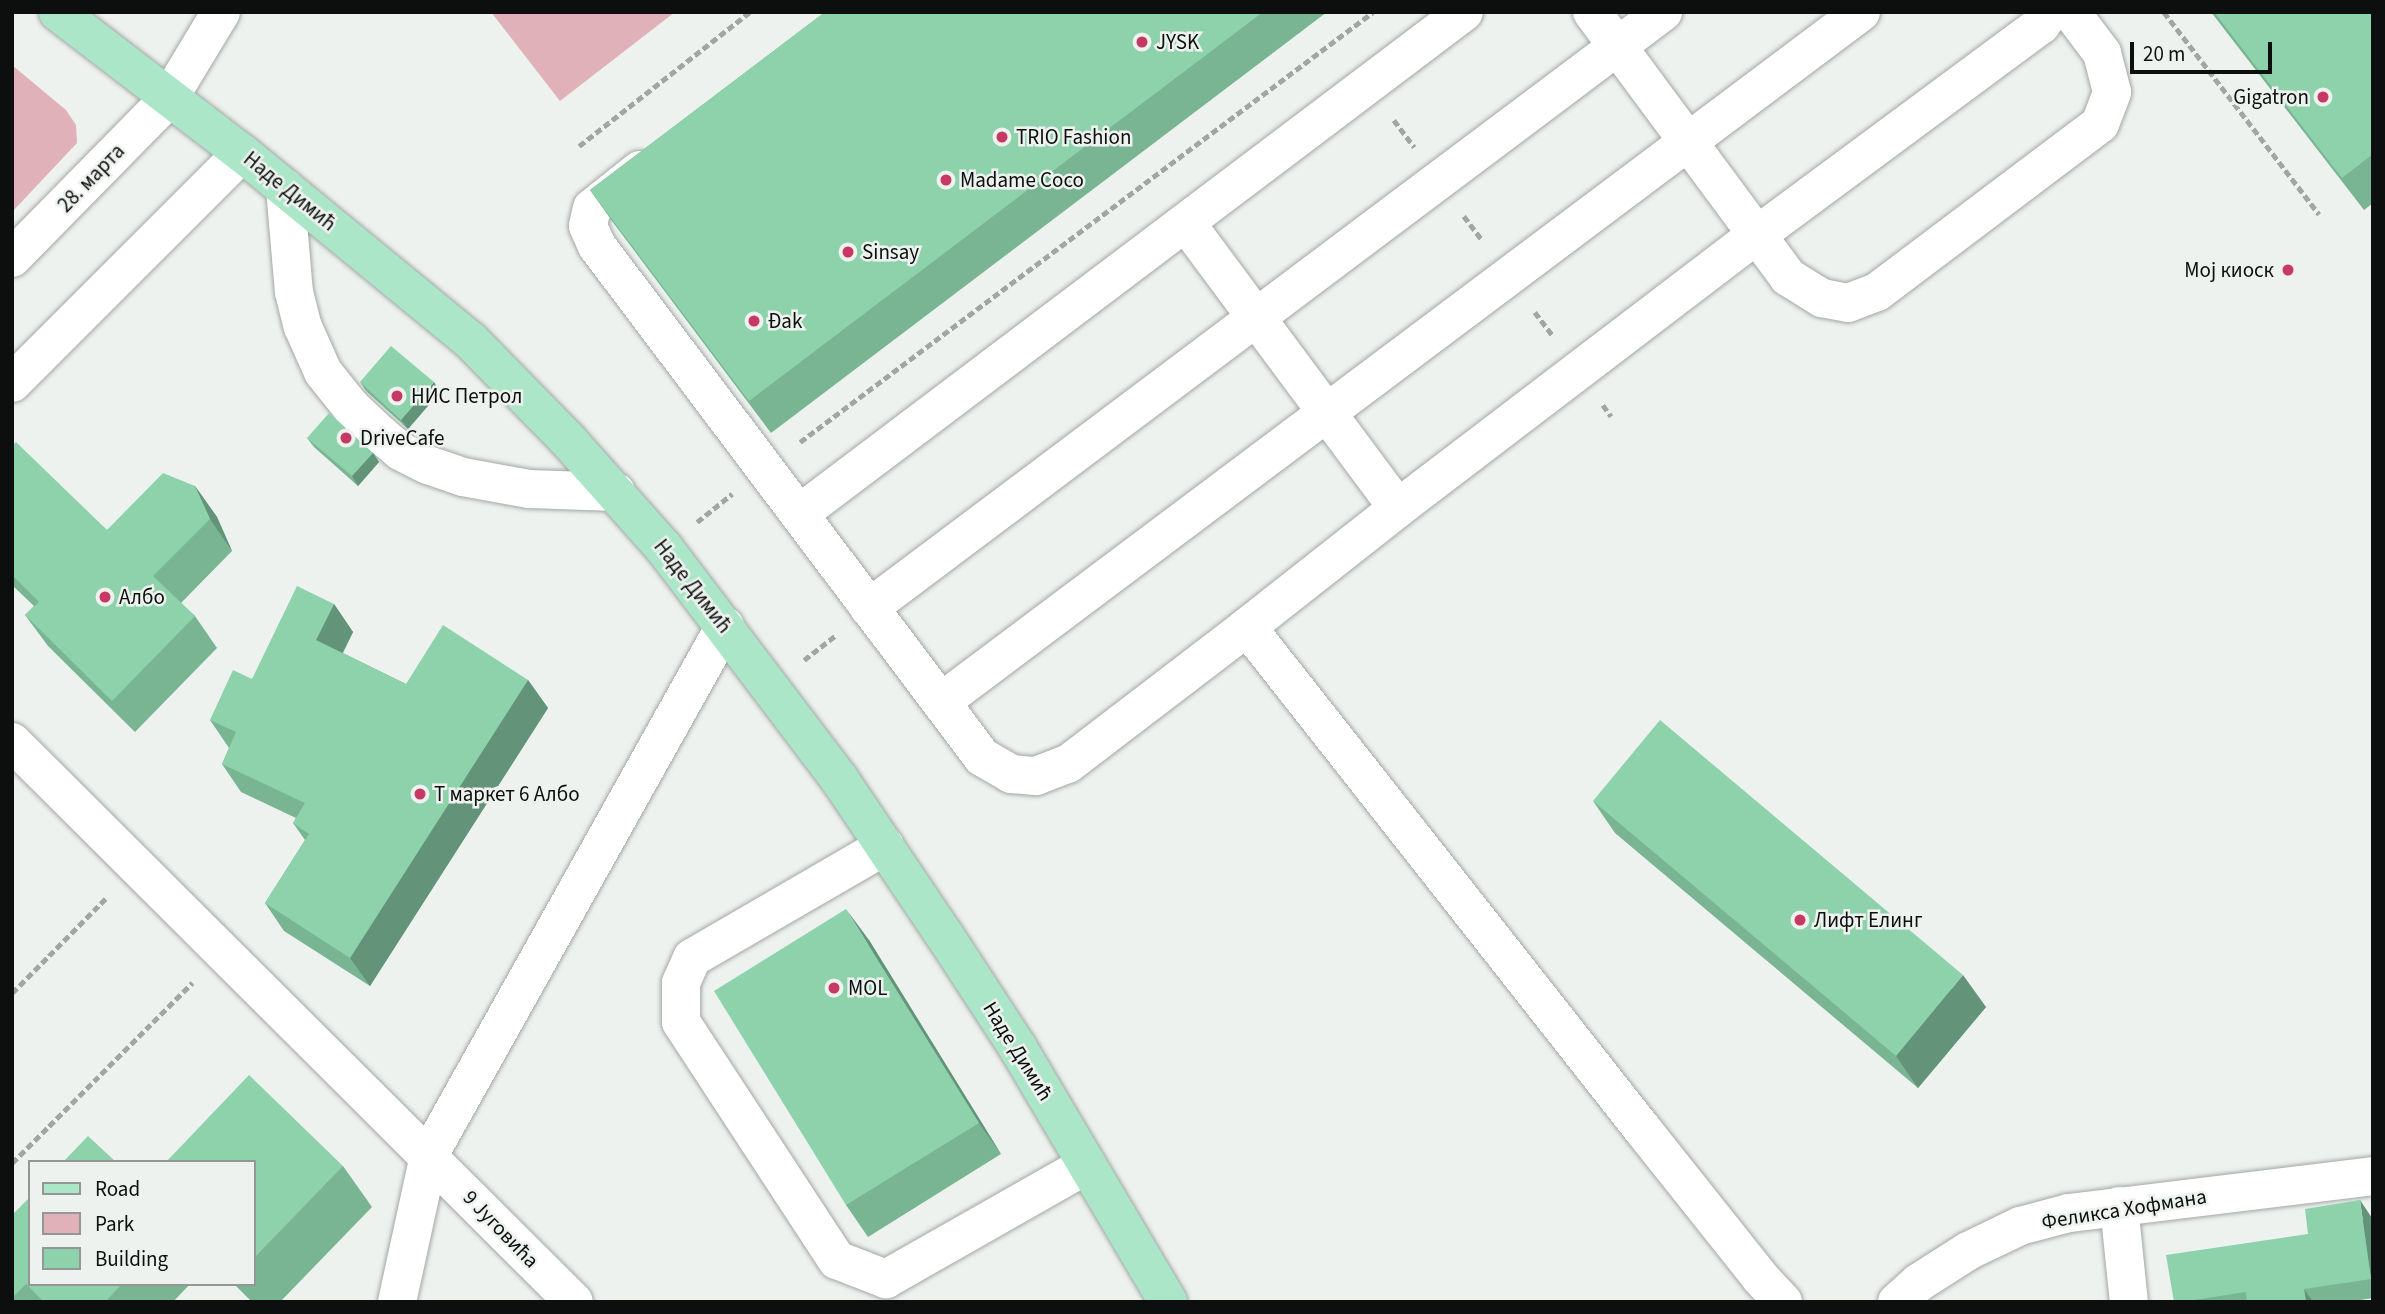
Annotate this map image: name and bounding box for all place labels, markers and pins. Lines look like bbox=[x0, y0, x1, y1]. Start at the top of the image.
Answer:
place label: JYSK bbox=[1156, 29, 1199, 55]
marker: JYSK bbox=[1134, 34, 1150, 50]
place label: Gigatron bbox=[2233, 84, 2309, 110]
marker: Gigatron bbox=[2315, 89, 2331, 105]
place label: TRIO Fashion bbox=[1016, 124, 1131, 150]
marker: TRIO Fashion bbox=[994, 129, 1010, 145]
place label: Madame Coco bbox=[960, 167, 1084, 193]
marker: Madame Coco bbox=[938, 172, 954, 188]
place label: Sinsay bbox=[862, 239, 919, 265]
marker: Sinsay bbox=[840, 244, 856, 260]
place label: Мој киоск bbox=[2184, 257, 2274, 283]
marker: Мој киоск bbox=[2280, 262, 2296, 278]
place label: Đak bbox=[768, 308, 802, 334]
marker: Đak bbox=[746, 313, 762, 329]
place label: НИС Петрол bbox=[411, 383, 522, 409]
marker: НИС Петрол bbox=[389, 388, 405, 404]
place label: DriveCafe bbox=[360, 425, 444, 451]
marker: DriveCafe bbox=[338, 430, 354, 446]
place label: Албо bbox=[119, 584, 165, 610]
marker: Албо bbox=[97, 589, 113, 605]
place label: Т маркет 6 Албо bbox=[434, 781, 580, 807]
marker: Т маркет 6 Албо bbox=[412, 786, 428, 802]
place label: Лифт Елинг bbox=[1814, 907, 1923, 933]
marker: Лифт Елинг bbox=[1792, 912, 1808, 928]
place label: MOL bbox=[848, 975, 887, 1001]
marker: MOL bbox=[826, 980, 842, 996]

